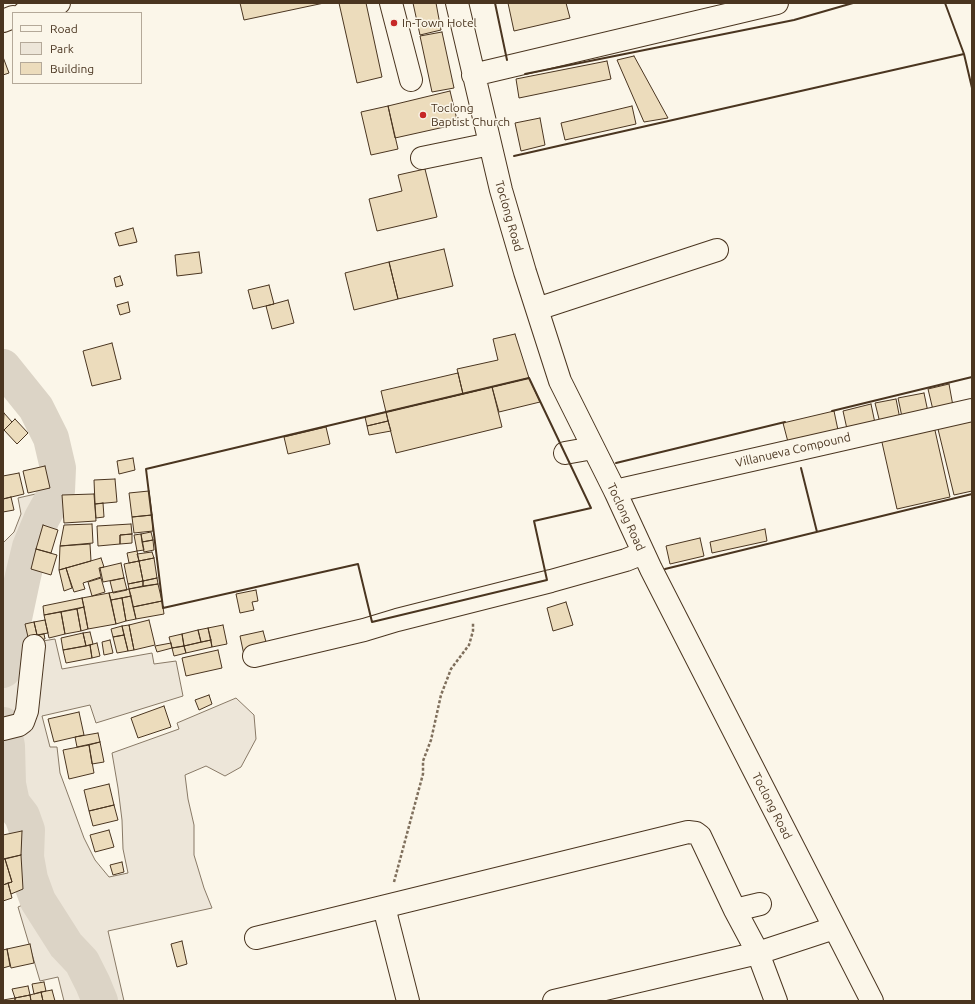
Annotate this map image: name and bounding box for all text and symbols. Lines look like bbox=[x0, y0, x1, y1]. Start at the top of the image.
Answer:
legend bbox=[12, 12, 142, 84]
place label: In-Town Hotel bbox=[402, 16, 477, 30]
marker: In-Town Hotel bbox=[389, 18, 399, 28]
text: Road bbox=[50, 22, 78, 35]
text: Park bbox=[50, 42, 74, 55]
text: Building bbox=[50, 62, 94, 75]
place label: Toclong Baptist Church bbox=[431, 101, 510, 129]
marker: Toclong Baptist Church bbox=[418, 110, 428, 120]
street label: Toclong Road bbox=[492, 179, 526, 253]
street label: Villanueva Compound bbox=[734, 430, 852, 470]
street label: Toclong Road bbox=[604, 481, 648, 553]
street label: Toclong Road bbox=[749, 770, 795, 842]

